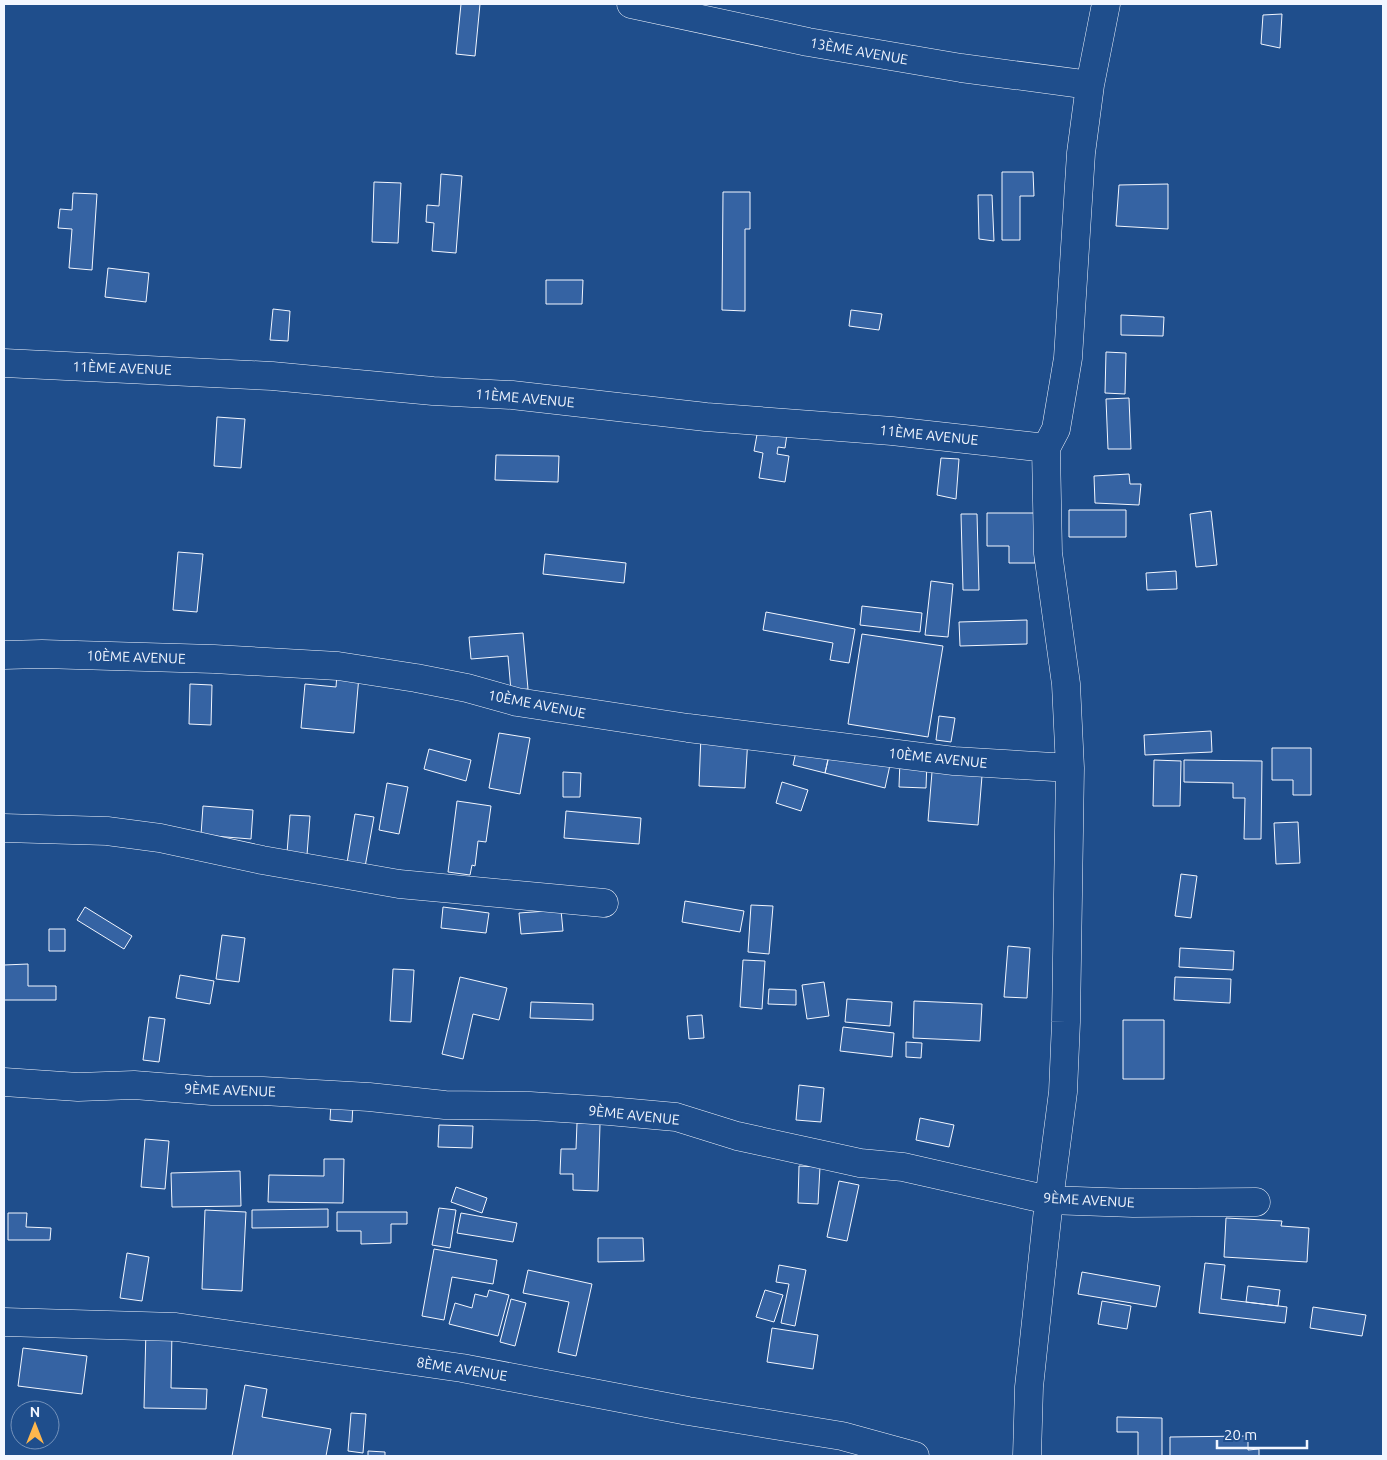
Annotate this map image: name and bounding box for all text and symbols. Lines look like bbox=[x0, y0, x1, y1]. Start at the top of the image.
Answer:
street label: 13ÈME AVENUE bbox=[809, 34, 910, 68]
street label: 11ÈME AVENUE bbox=[72, 357, 172, 378]
street label: 11ÈME AVENUE bbox=[475, 385, 575, 410]
street label: 11ÈME AVENUE bbox=[879, 421, 980, 448]
street label: 10ÈME AVENUE bbox=[86, 646, 186, 667]
street label: 10ÈME AVENUE bbox=[487, 686, 588, 721]
street label: 10ÈME AVENUE bbox=[888, 744, 989, 771]
street label: 9ÈME AVENUE bbox=[184, 1079, 276, 1100]
street label: 9ÈME AVENUE bbox=[588, 1101, 681, 1128]
street label: 9ÈME AVENUE bbox=[1043, 1189, 1135, 1210]
street label: 8ÈME AVENUE bbox=[416, 1353, 509, 1384]
north arrow bbox=[10, 1400, 60, 1450]
text: N bbox=[30, 1404, 40, 1420]
scale bar bbox=[1217, 1418, 1307, 1450]
text: 20 m bbox=[1224, 1426, 1257, 1443]

